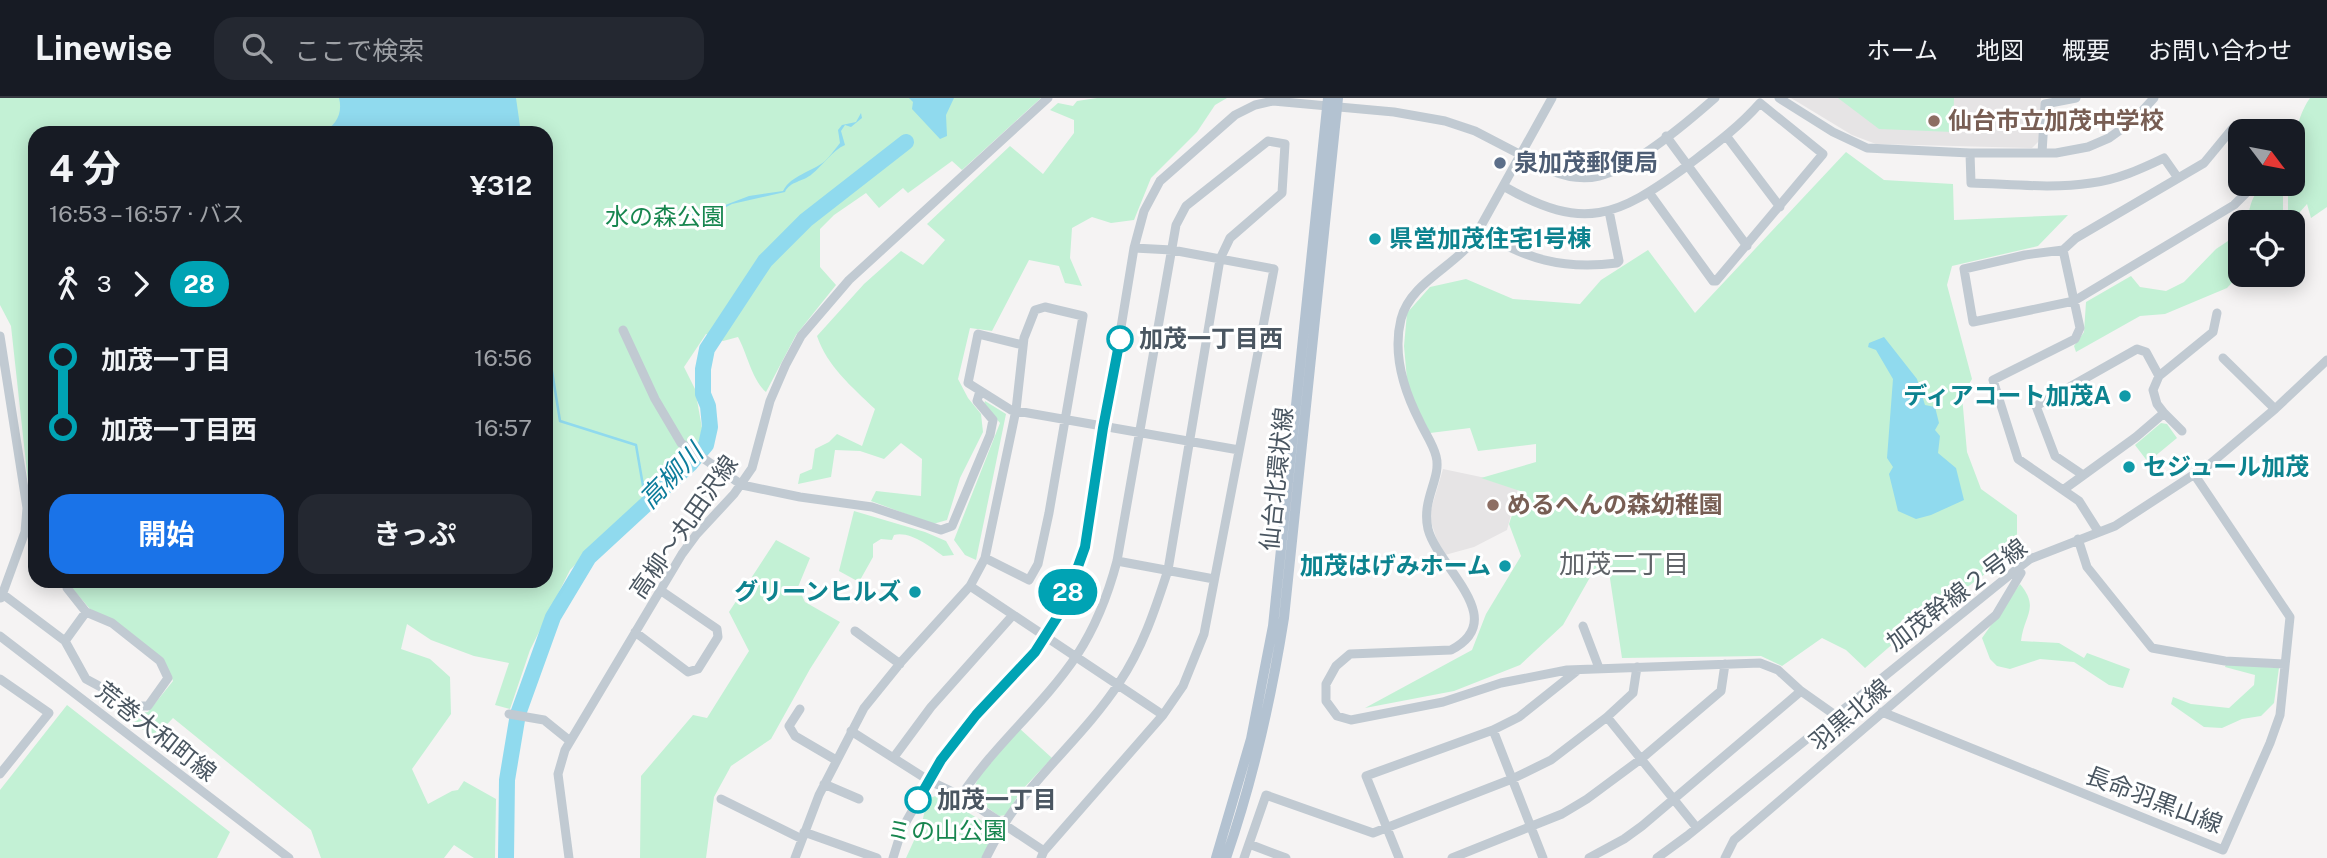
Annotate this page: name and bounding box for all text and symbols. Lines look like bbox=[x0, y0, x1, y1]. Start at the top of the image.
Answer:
search box bbox=[214, 17, 704, 80]
text: Linewise bbox=[35, 29, 172, 67]
icon: search bbox=[238, 29, 276, 67]
text: ここで検索 bbox=[294, 35, 424, 66]
text: ホーム bbox=[1867, 36, 1938, 64]
text: 地図 bbox=[1976, 36, 2024, 64]
text: 概要 bbox=[2062, 36, 2110, 64]
text: お問い合わせ bbox=[2148, 36, 2292, 64]
place label: 仙台市立加茂中学校 bbox=[1948, 106, 2164, 134]
marker: 仙台市立加茂中学校 bbox=[1926, 113, 1942, 129]
north arrow bbox=[2228, 119, 2305, 196]
map controls bbox=[2228, 119, 2305, 287]
text: 4 分 bbox=[49, 146, 121, 191]
place label: 泉加茂郵便局 bbox=[1514, 148, 1658, 176]
marker: 泉加茂郵便局 bbox=[1492, 155, 1508, 171]
text: ¥312 bbox=[470, 170, 532, 201]
text: 16:53 – 16:57 · バス bbox=[49, 200, 244, 227]
park label: 水の森公園 bbox=[605, 202, 725, 230]
button: locate bbox=[2228, 210, 2305, 287]
place label: 県営加茂住宅1号棟 bbox=[1389, 224, 1591, 252]
marker: 県営加茂住宅1号棟 bbox=[1367, 231, 1383, 247]
icon: walk bbox=[49, 265, 87, 303]
icon: forward bbox=[122, 265, 160, 303]
text: 3 bbox=[97, 270, 112, 297]
text: 28 bbox=[184, 270, 215, 298]
place label: 加茂一丁目西 bbox=[1139, 324, 1283, 352]
marker: 加茂一丁目西 bbox=[1107, 326, 1133, 352]
text: 加茂一丁目 bbox=[101, 344, 231, 375]
text: 16:56 bbox=[474, 344, 532, 371]
place label: ディアコート加茂A bbox=[1903, 381, 2111, 409]
marker: ディアコート加茂A bbox=[2117, 388, 2133, 404]
street label: 仙台北環状線 bbox=[1255, 406, 1297, 552]
text: 加茂一丁目西 bbox=[101, 414, 257, 445]
text: 16:57 bbox=[475, 414, 532, 441]
water label: 高柳川 bbox=[632, 435, 711, 514]
street label: 高柳～丸田沢線 bbox=[624, 450, 743, 603]
place label: セジュール加茂 bbox=[2143, 452, 2309, 480]
marker: セジュール加茂 bbox=[2121, 459, 2137, 475]
place label: めるへんの森幼稚園 bbox=[1507, 490, 1723, 518]
button: 開始 bbox=[49, 494, 284, 574]
button: きっぷ bbox=[298, 494, 532, 574]
marker: めるへんの森幼稚園 bbox=[1485, 497, 1501, 513]
street label: 加茂幹線２号線 bbox=[1881, 532, 2032, 656]
district label: 加茂二丁目 bbox=[1559, 548, 1689, 579]
place label: 加茂はげみホーム bbox=[1300, 551, 1491, 579]
marker: 加茂はげみホーム bbox=[1497, 558, 1513, 574]
line badge: 28 bbox=[1036, 569, 1100, 615]
place label: グリーンヒルズ bbox=[734, 577, 901, 605]
text: 28 bbox=[1052, 578, 1084, 606]
marker: グリーンヒルズ bbox=[907, 584, 923, 600]
street label: 羽黒北線 bbox=[1804, 673, 1895, 756]
street label: 荒巻大和町線 bbox=[91, 676, 222, 787]
street label: 長命羽黒山線 bbox=[2082, 760, 2227, 838]
place label: 加茂一丁目 bbox=[937, 785, 1057, 813]
marker: 加茂一丁目 bbox=[905, 787, 931, 813]
park label: ミの山公園 bbox=[887, 816, 1007, 844]

